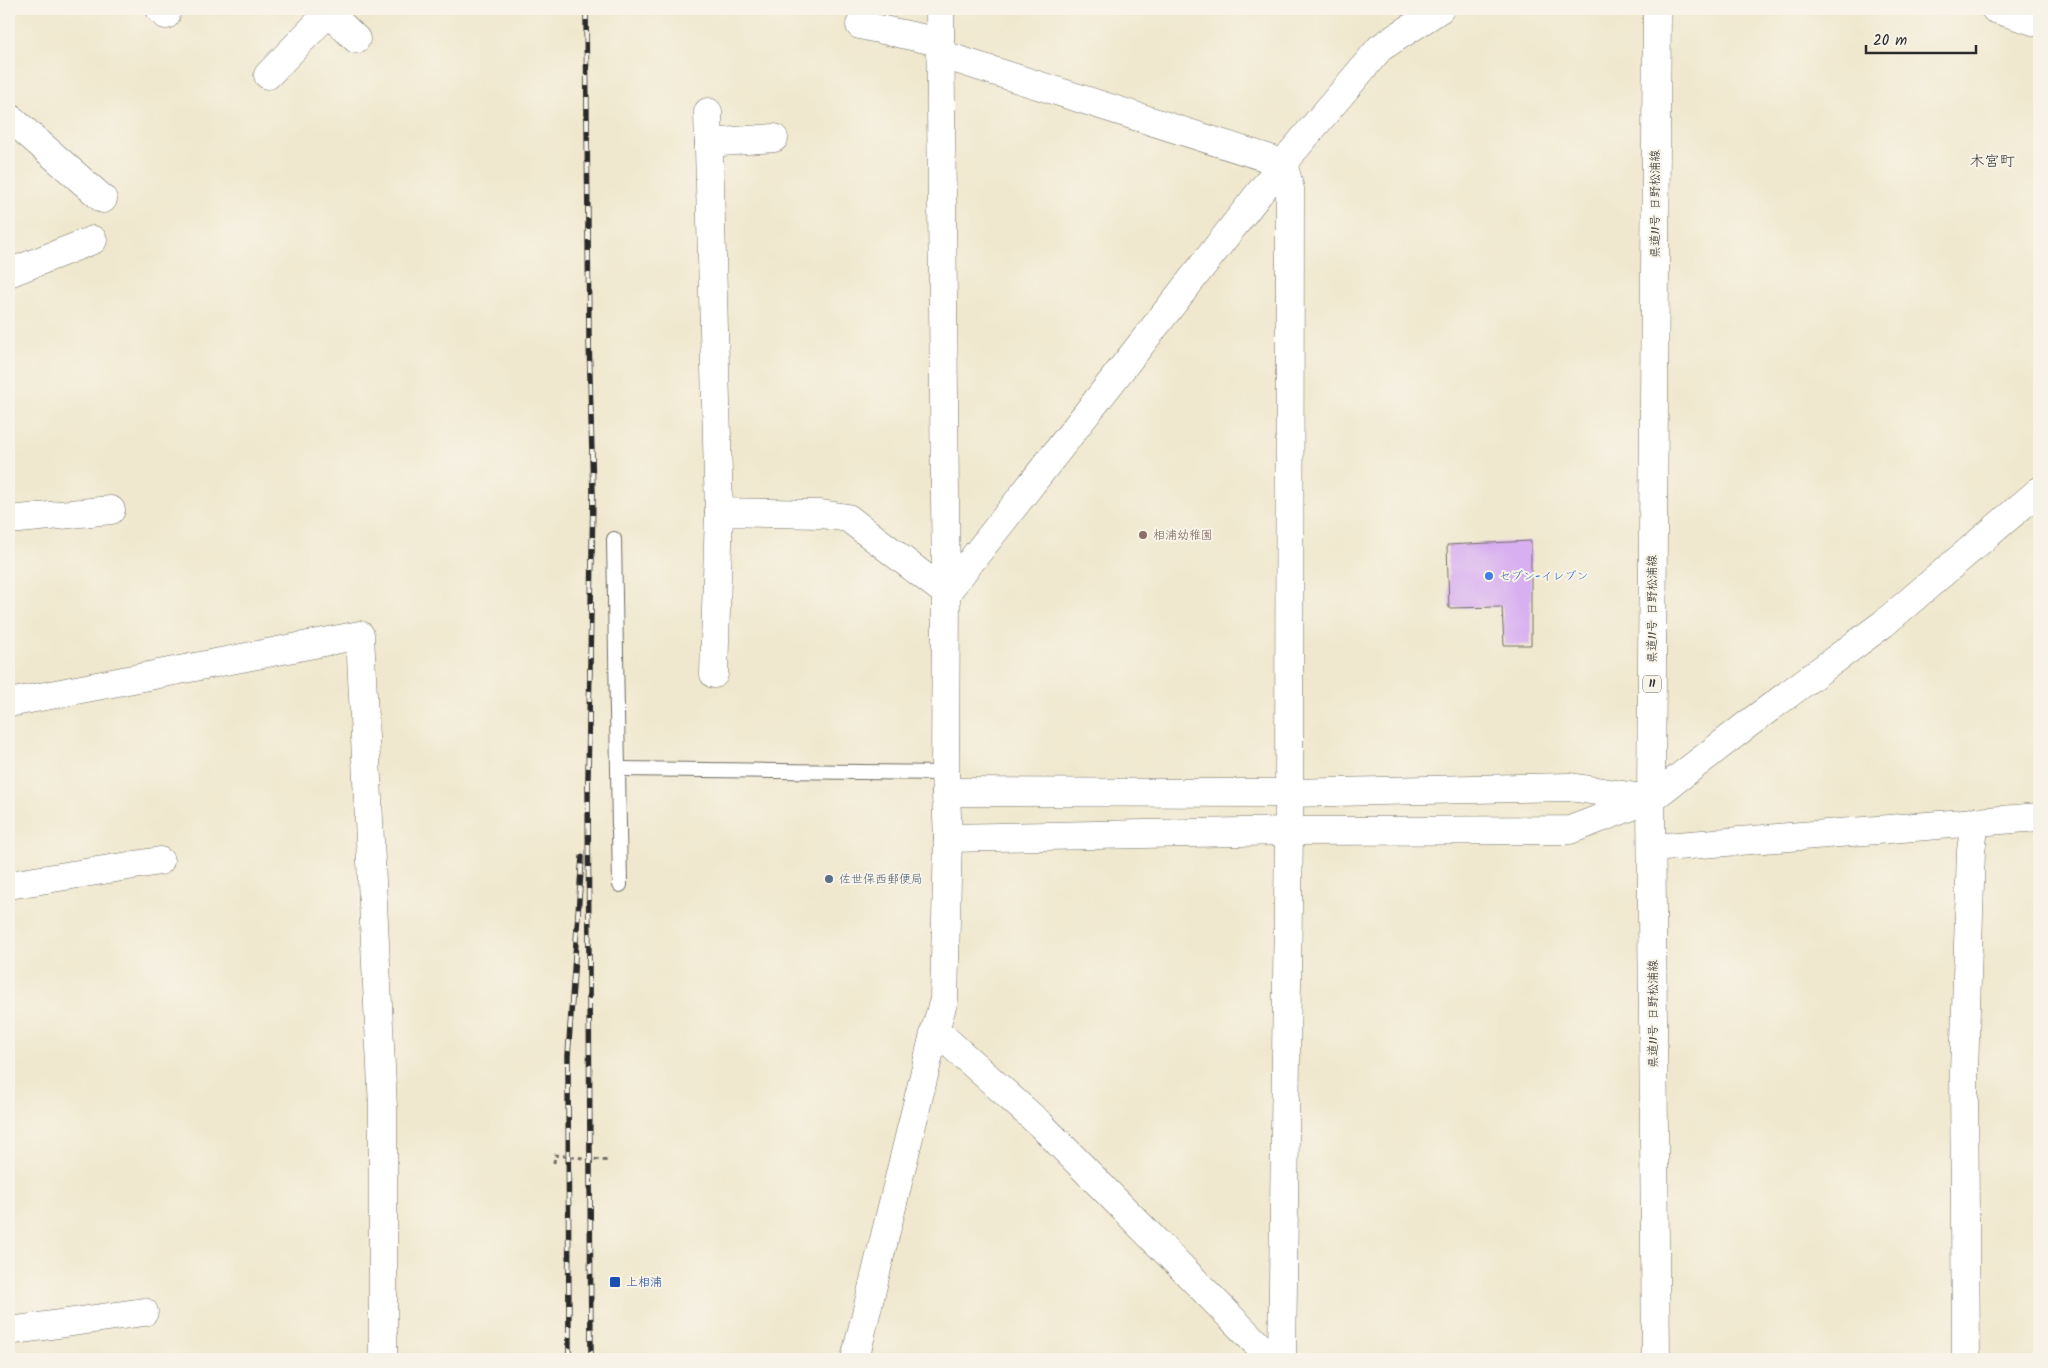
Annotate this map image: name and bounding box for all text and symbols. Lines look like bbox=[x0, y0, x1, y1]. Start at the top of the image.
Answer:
scale bar bbox=[1866, 22, 1976, 54]
text: 20 m bbox=[1873, 29, 1907, 53]
street label: 県道11号 日野松浦線 bbox=[1646, 150, 1665, 258]
district label: 木宮町 bbox=[1969, 150, 2015, 174]
place label: 相浦幼稚園 bbox=[1153, 526, 1213, 545]
marker: 相浦幼稚園 bbox=[1137, 529, 1149, 541]
street label: 県道11号 日野松浦線 bbox=[1643, 555, 1662, 663]
place label: セブン-イレブン bbox=[1499, 567, 1589, 586]
marker: セブン-イレブン bbox=[1483, 570, 1495, 582]
road number: 11 bbox=[1643, 676, 1661, 692]
place label: 佐世保西郵便局 bbox=[839, 870, 923, 889]
marker: 佐世保西郵便局 bbox=[823, 873, 835, 885]
street label: 県道11号 日野松浦線 bbox=[1644, 960, 1663, 1068]
place label: 上相浦 bbox=[626, 1273, 662, 1292]
marker: 上相浦 bbox=[608, 1275, 622, 1289]

